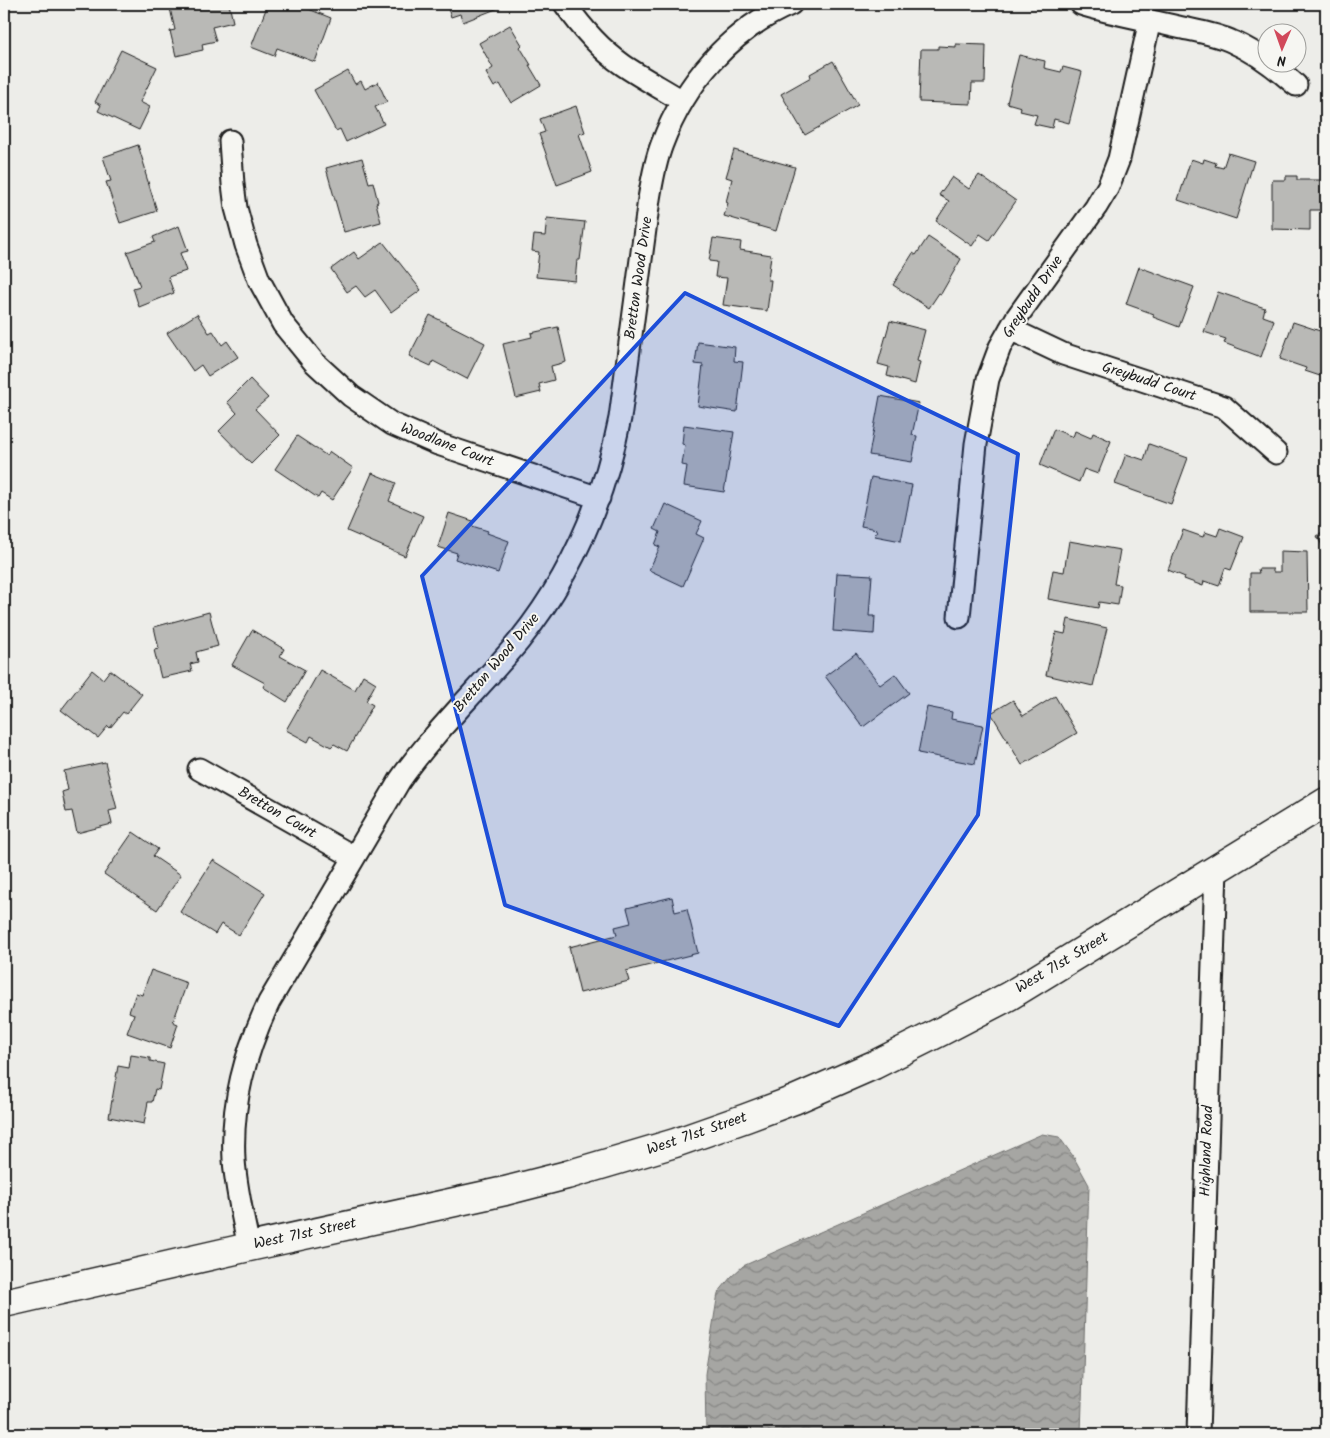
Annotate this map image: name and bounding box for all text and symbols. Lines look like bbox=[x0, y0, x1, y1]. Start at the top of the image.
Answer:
north arrow bbox=[1258, 22, 1308, 72]
text: N bbox=[1277, 49, 1286, 71]
street label: Bretton Wood Drive bbox=[619, 215, 660, 341]
street label: Greybudd Drive bbox=[996, 251, 1070, 343]
street label: Greybudd Court bbox=[1099, 355, 1199, 409]
street label: Woodlane Court bbox=[397, 416, 497, 474]
street label: Bretton Wood Drive bbox=[448, 608, 546, 718]
street label: Bretton Court bbox=[233, 781, 321, 845]
street label: West 71st Street bbox=[1011, 926, 1113, 1000]
street label: Highland Road bbox=[1193, 1105, 1221, 1197]
street label: West 71st Street bbox=[644, 1106, 751, 1162]
street label: West 71st Street bbox=[251, 1211, 359, 1257]

